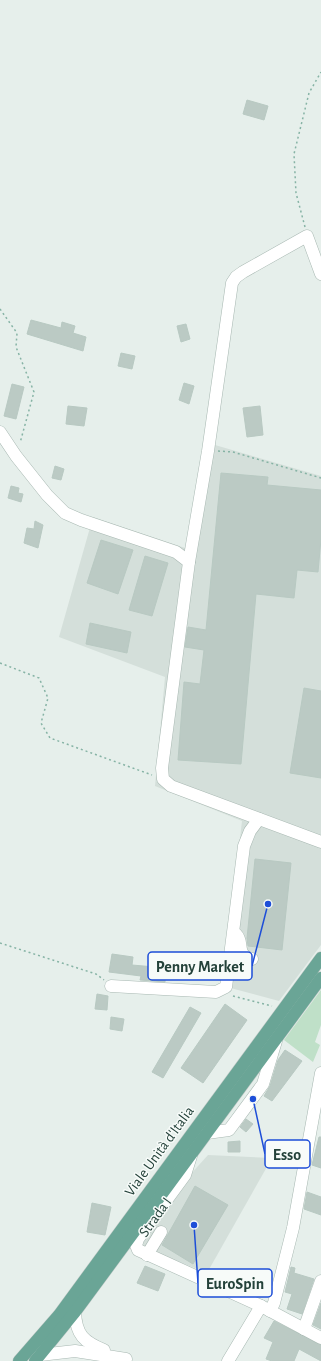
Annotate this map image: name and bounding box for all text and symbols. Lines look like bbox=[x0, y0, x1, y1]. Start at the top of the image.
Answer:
callout: Penny Market bbox=[148, 952, 252, 980]
text: Penny Market bbox=[156, 959, 245, 976]
street label: Viale Unità d'Italia bbox=[122, 1104, 197, 1199]
callout: Esso bbox=[265, 1140, 310, 1168]
text: Esso bbox=[273, 1147, 301, 1163]
street label: Strada I bbox=[136, 1195, 175, 1240]
callout: EuroSpin bbox=[198, 1269, 272, 1297]
text: EuroSpin bbox=[206, 1276, 264, 1292]

